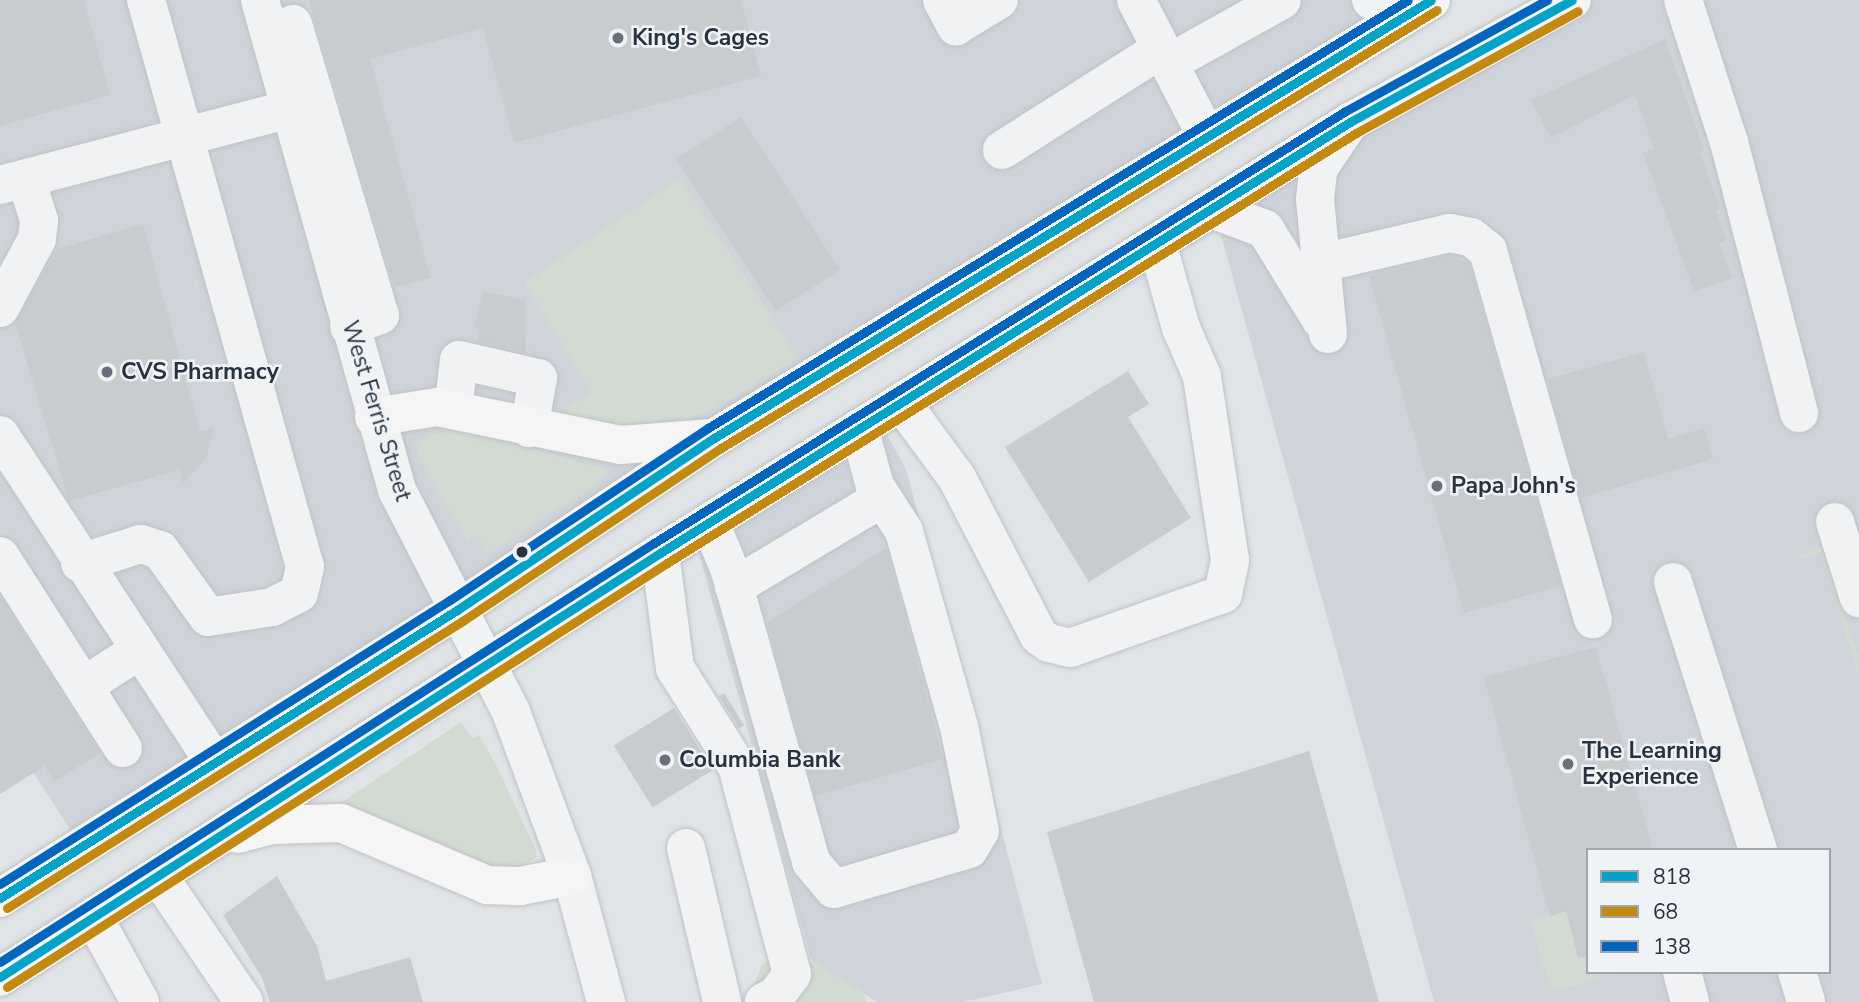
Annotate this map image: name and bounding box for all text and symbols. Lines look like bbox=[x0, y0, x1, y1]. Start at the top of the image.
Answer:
place label: King's Cages bbox=[632, 24, 769, 52]
marker: King's Cages bbox=[610, 30, 626, 46]
street label: West Ferris Street bbox=[335, 318, 417, 504]
place label: CVS Pharmacy bbox=[121, 358, 279, 386]
marker: CVS Pharmacy bbox=[99, 364, 115, 380]
place label: Papa John's bbox=[1451, 472, 1576, 500]
marker: Papa John's bbox=[1429, 478, 1445, 494]
unlabelled marker bbox=[515, 545, 529, 559]
place label: The Learning Experience bbox=[1582, 737, 1722, 791]
place label: Columbia Bank bbox=[679, 746, 841, 774]
marker: Columbia Bank bbox=[657, 752, 673, 768]
marker: The Learning Experience bbox=[1560, 756, 1576, 772]
legend bbox=[1586, 848, 1831, 974]
text: 818 bbox=[1653, 863, 1691, 891]
text: 68 bbox=[1653, 898, 1678, 926]
text: 138 bbox=[1653, 933, 1691, 961]

